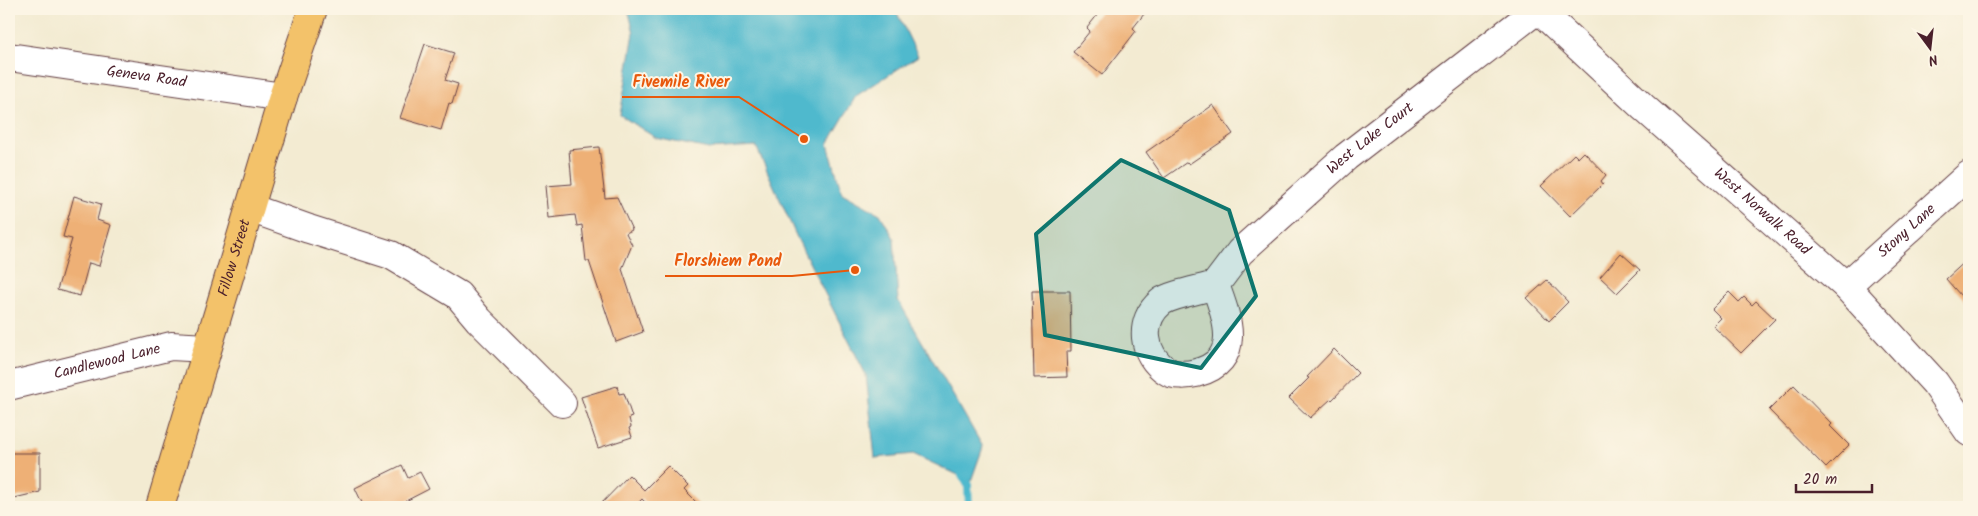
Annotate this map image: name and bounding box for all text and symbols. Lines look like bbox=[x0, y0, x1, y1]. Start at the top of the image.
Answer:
north arrow bbox=[1906, 22, 1956, 72]
text: N bbox=[1926, 48, 1940, 71]
street label: Geneva Road bbox=[105, 59, 188, 95]
callout: Fivemile River bbox=[622, 66, 739, 97]
text: Fivemile River bbox=[632, 70, 731, 95]
street label: West Lake Court bbox=[1321, 97, 1419, 181]
street label: West Norwalk Road bbox=[1708, 162, 1816, 262]
street label: Stony Lane bbox=[1872, 198, 1942, 264]
street label: Fillow Street bbox=[212, 216, 258, 300]
callout: Florshiem Pond bbox=[665, 245, 792, 276]
text: Florshiem Pond bbox=[674, 249, 782, 274]
street label: Candlewood Lane bbox=[51, 337, 163, 387]
scale bar bbox=[1796, 461, 1872, 493]
text: 20 m bbox=[1803, 468, 1837, 492]

